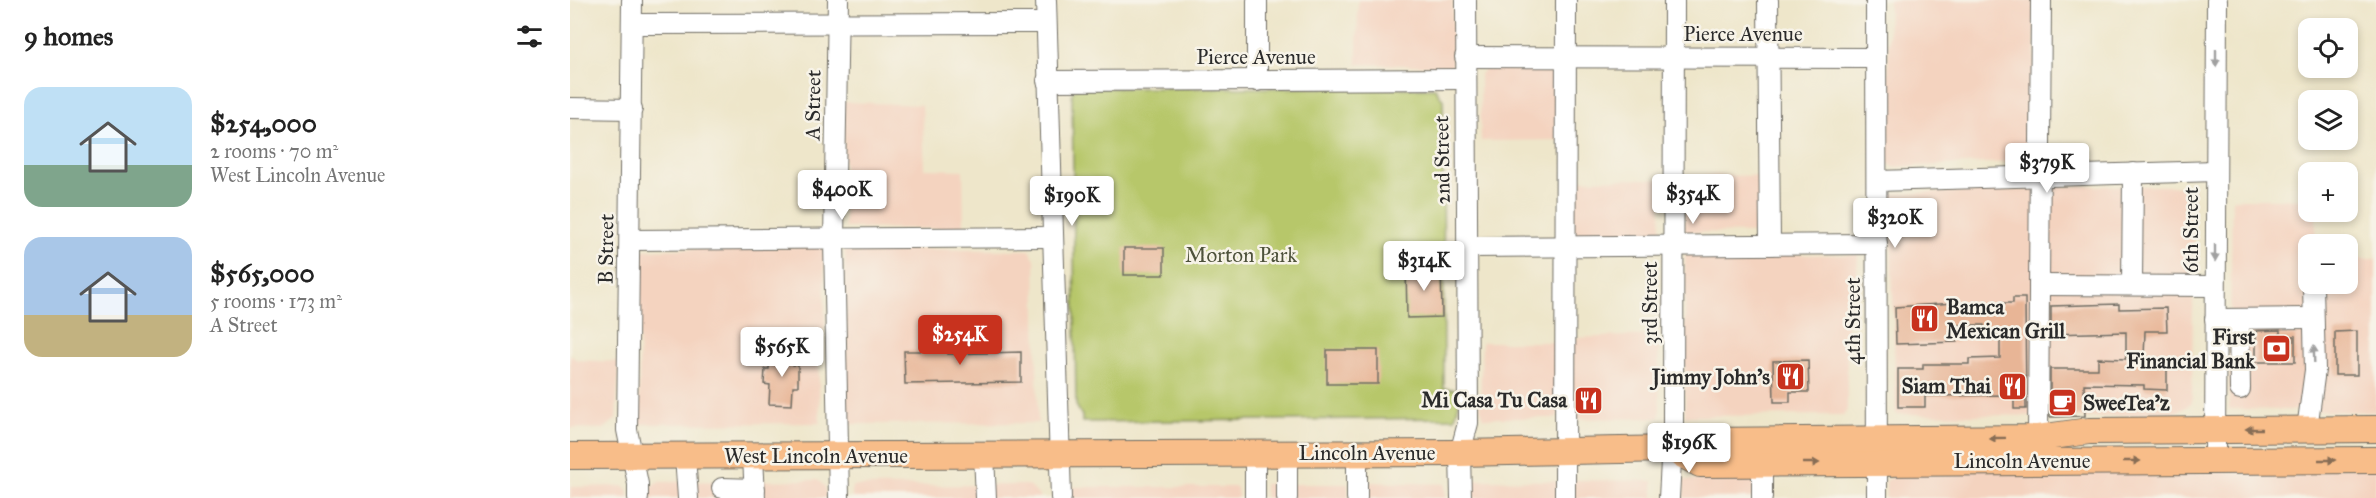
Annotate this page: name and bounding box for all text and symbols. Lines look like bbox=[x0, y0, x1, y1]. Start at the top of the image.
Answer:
map controls bbox=[2298, 18, 2358, 294]
button: locate bbox=[2298, 18, 2358, 78]
text: 9 homes bbox=[24, 20, 113, 52]
icon: filters bbox=[513, 20, 546, 53]
street label: Pierce Avenue bbox=[1683, 21, 1803, 47]
street label: Pierce Avenue bbox=[1196, 44, 1316, 70]
one-way arrow bbox=[2211, 49, 2221, 68]
street label: A Street bbox=[799, 69, 827, 142]
button: layers bbox=[2298, 90, 2358, 150]
text: $254,000 bbox=[210, 107, 317, 139]
icon: home bbox=[72, 111, 144, 183]
street label: 2nd Street bbox=[1428, 115, 1456, 205]
text: 2 rooms · 70 m² bbox=[210, 139, 338, 163]
pin: $379K bbox=[2005, 143, 2089, 194]
text: $379K bbox=[2019, 150, 2075, 174]
button: + bbox=[2298, 162, 2358, 222]
text: West Lincoln Avenue bbox=[210, 163, 385, 187]
pin: $400K bbox=[800, 170, 884, 221]
pin: $354K bbox=[1651, 174, 1735, 225]
pin: $190K bbox=[1030, 176, 1114, 227]
text: $400K bbox=[812, 177, 872, 201]
text: $354K bbox=[1666, 181, 1720, 205]
text: $190K bbox=[1044, 183, 1100, 207]
street label: 6th Street bbox=[2178, 186, 2204, 273]
pin: $320K bbox=[1853, 198, 1937, 249]
text: $320K bbox=[1867, 205, 1923, 229]
street label: B Street bbox=[592, 213, 620, 285]
button: − bbox=[2298, 234, 2358, 294]
pin: $314K bbox=[1382, 241, 1466, 292]
park label: Morton Park bbox=[1185, 242, 1297, 268]
one-way arrow bbox=[2210, 244, 2220, 263]
text: $314K bbox=[1397, 248, 1451, 272]
text: $565,000 bbox=[210, 257, 315, 289]
icon: home bbox=[72, 261, 144, 333]
street label: 3rd Street bbox=[1637, 261, 1663, 345]
street label: 4th Street bbox=[1840, 277, 1866, 365]
text: 5 rooms · 173 m² bbox=[210, 289, 342, 313]
place label: Bamca Mexican Grill bbox=[1946, 294, 2066, 344]
restaurant icon: Bamca Mexican Grill bbox=[1909, 303, 1941, 335]
text: A Street bbox=[210, 313, 277, 337]
pin: $254K bbox=[918, 315, 1002, 366]
text: $254K bbox=[932, 322, 988, 346]
place label: First Financial Bank bbox=[2126, 324, 2256, 374]
pin: $565K bbox=[740, 327, 824, 378]
bank icon: First Financial Bank bbox=[2260, 333, 2292, 365]
text: $565K bbox=[754, 334, 810, 358]
one-way arrow bbox=[2310, 344, 2319, 363]
restaurant icon: Jimmy John's bbox=[1775, 361, 1807, 393]
place label: Jimmy John's bbox=[1649, 364, 1770, 391]
restaurant icon: Siam Thai bbox=[1996, 370, 2028, 402]
place label: Siam Thai bbox=[1901, 373, 1991, 399]
restaurant icon: Mi Casa Tu Casa bbox=[1572, 384, 1604, 416]
place label: Mi Casa Tu Casa bbox=[1421, 387, 1568, 413]
cafe icon: SweeTea'z bbox=[2046, 387, 2078, 419]
place label: SweeTea'z bbox=[2083, 390, 2170, 416]
pin: $196K bbox=[1647, 423, 1731, 474]
one-way arrow bbox=[2245, 424, 2264, 434]
text: $196K bbox=[1662, 430, 1716, 454]
one-way arrow bbox=[1987, 434, 2006, 443]
street label: Lincoln Avenue bbox=[1299, 440, 1436, 466]
street label: West Lincoln Avenue bbox=[724, 443, 908, 469]
street label: Lincoln Avenue bbox=[1954, 448, 2091, 474]
one-way arrow bbox=[2318, 455, 2337, 465]
one-way arrow bbox=[2123, 456, 2142, 466]
one-way arrow bbox=[1802, 458, 1821, 468]

